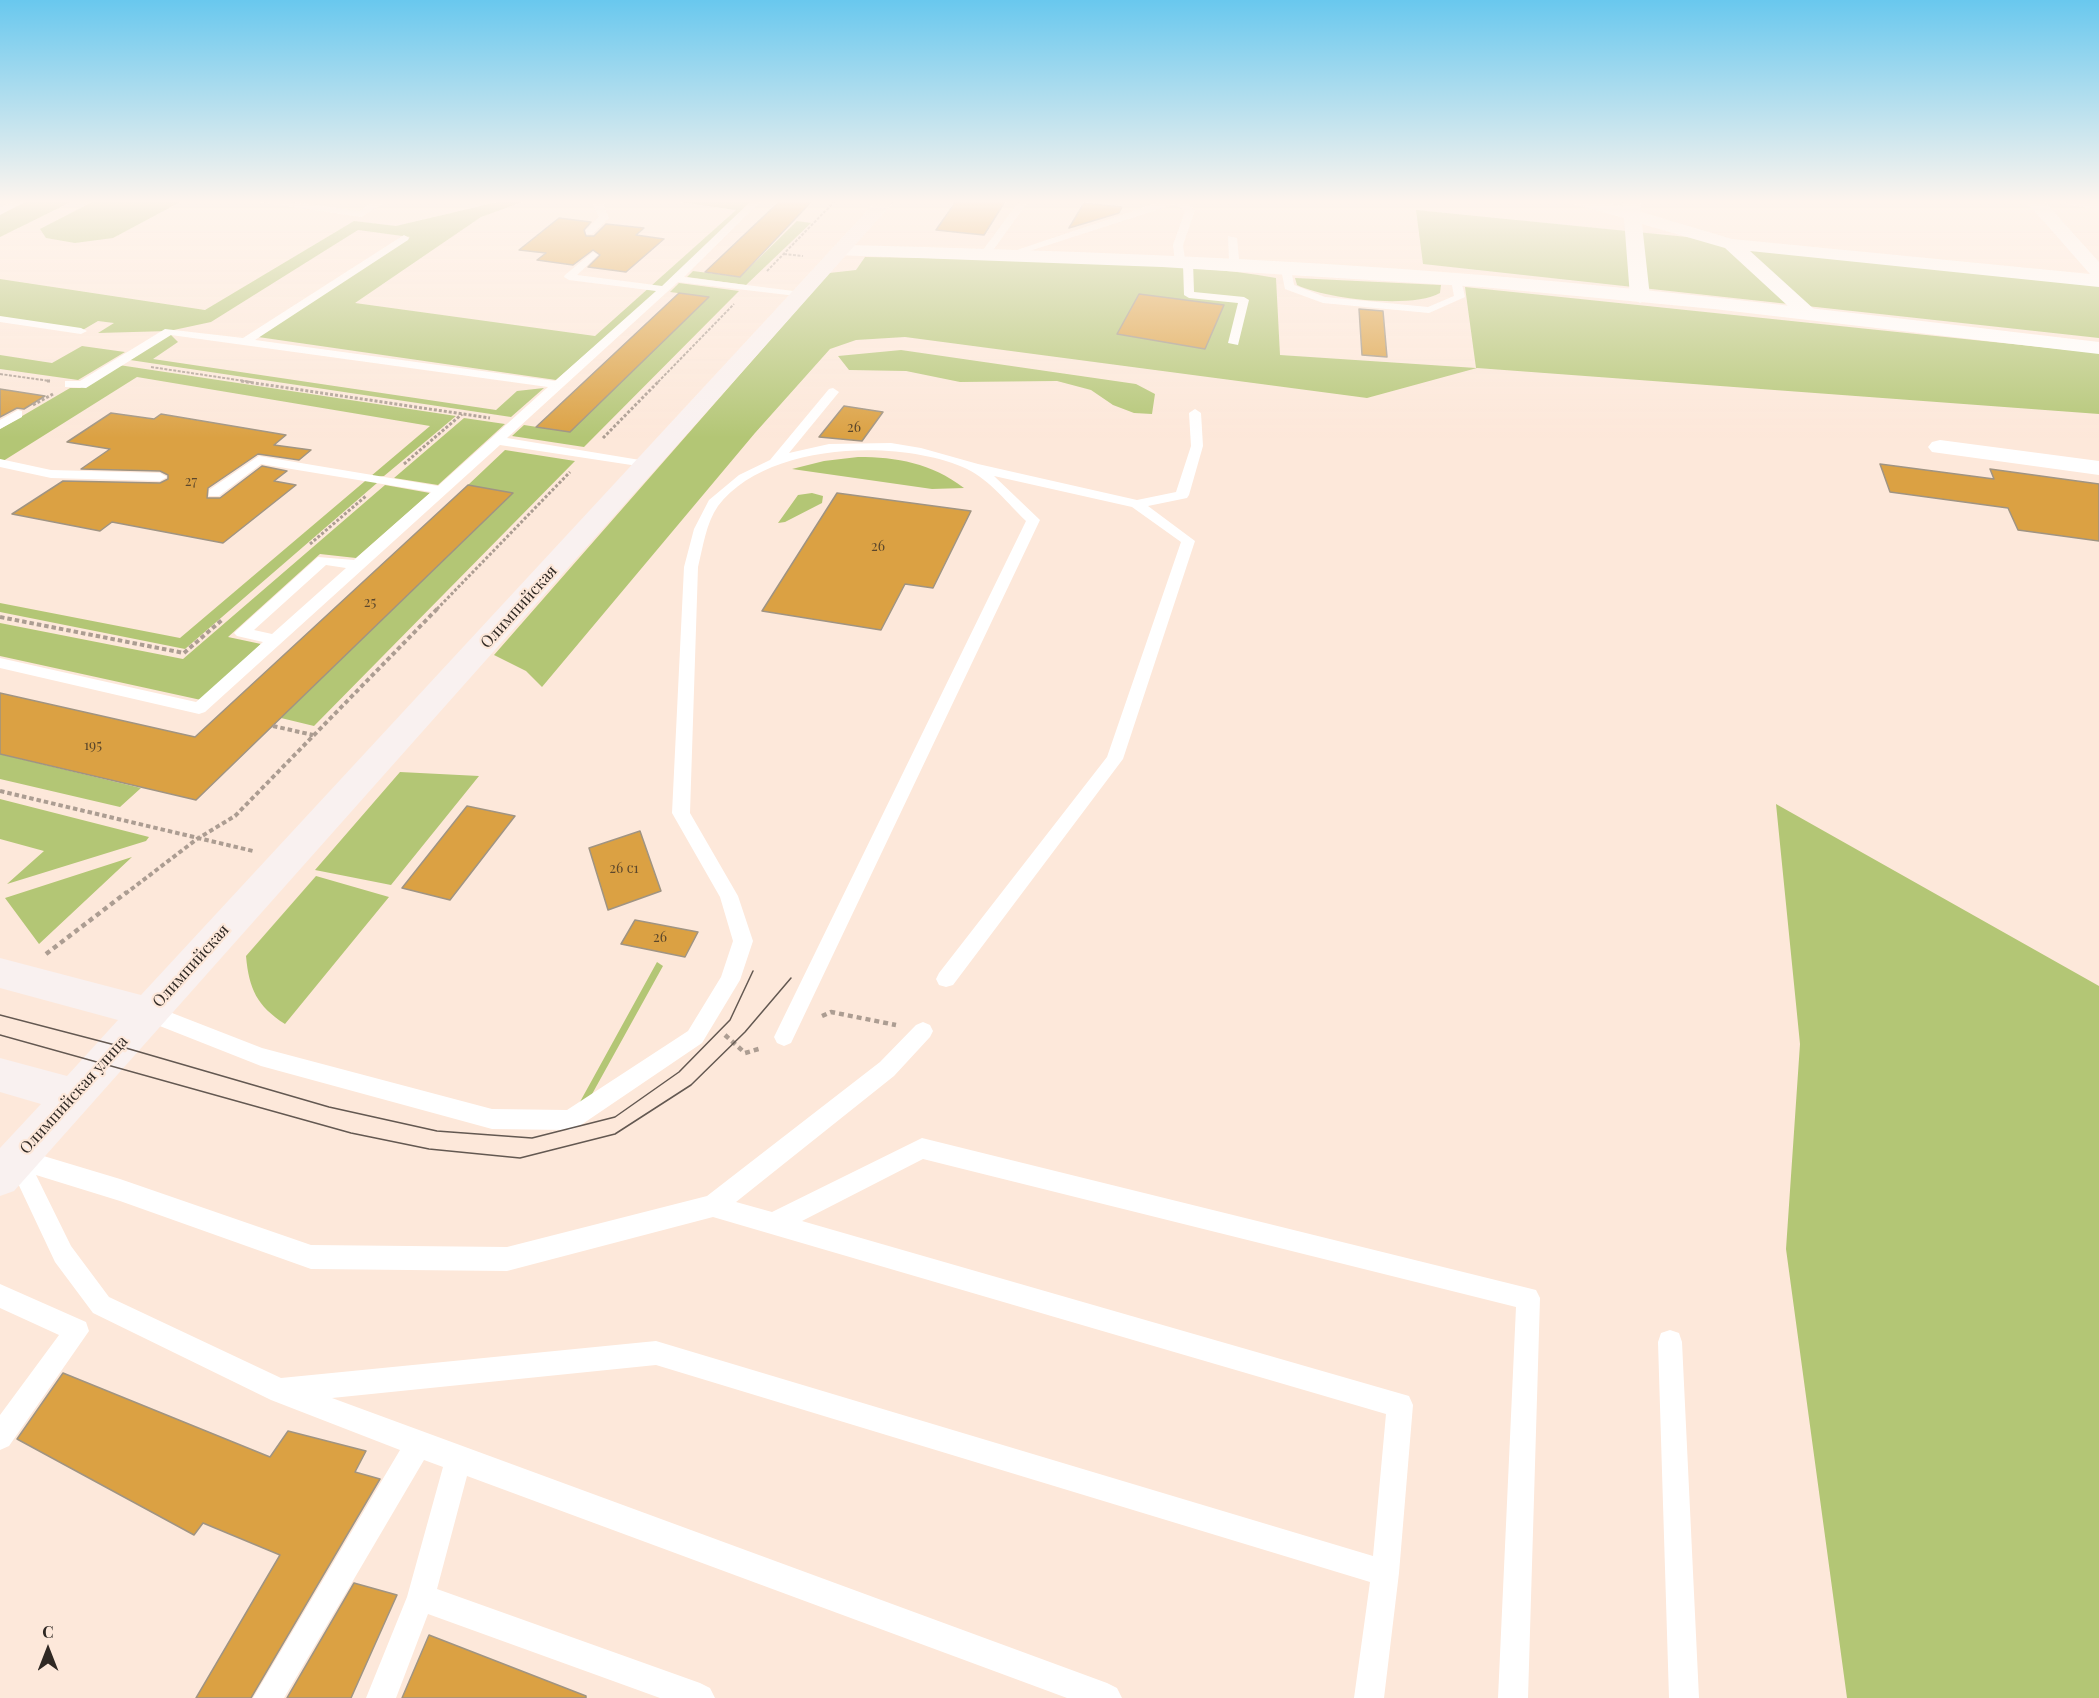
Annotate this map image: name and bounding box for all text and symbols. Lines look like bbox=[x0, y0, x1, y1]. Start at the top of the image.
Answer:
house number: 26 bbox=[847, 420, 861, 436]
house number: 27 bbox=[185, 474, 197, 490]
house number: 26 bbox=[871, 539, 885, 555]
street label: Олимпийская bbox=[477, 562, 561, 652]
house number: 25 bbox=[364, 595, 376, 611]
house number: 195 bbox=[84, 738, 102, 754]
house number: 26 с1 bbox=[609, 861, 639, 877]
street label: Олимпийская bbox=[149, 921, 233, 1011]
house number: 26 bbox=[653, 930, 667, 946]
street label: Олимпийская улица bbox=[16, 1032, 132, 1158]
north arrow bbox=[18, 1620, 78, 1680]
text: С bbox=[42, 1621, 54, 1642]

